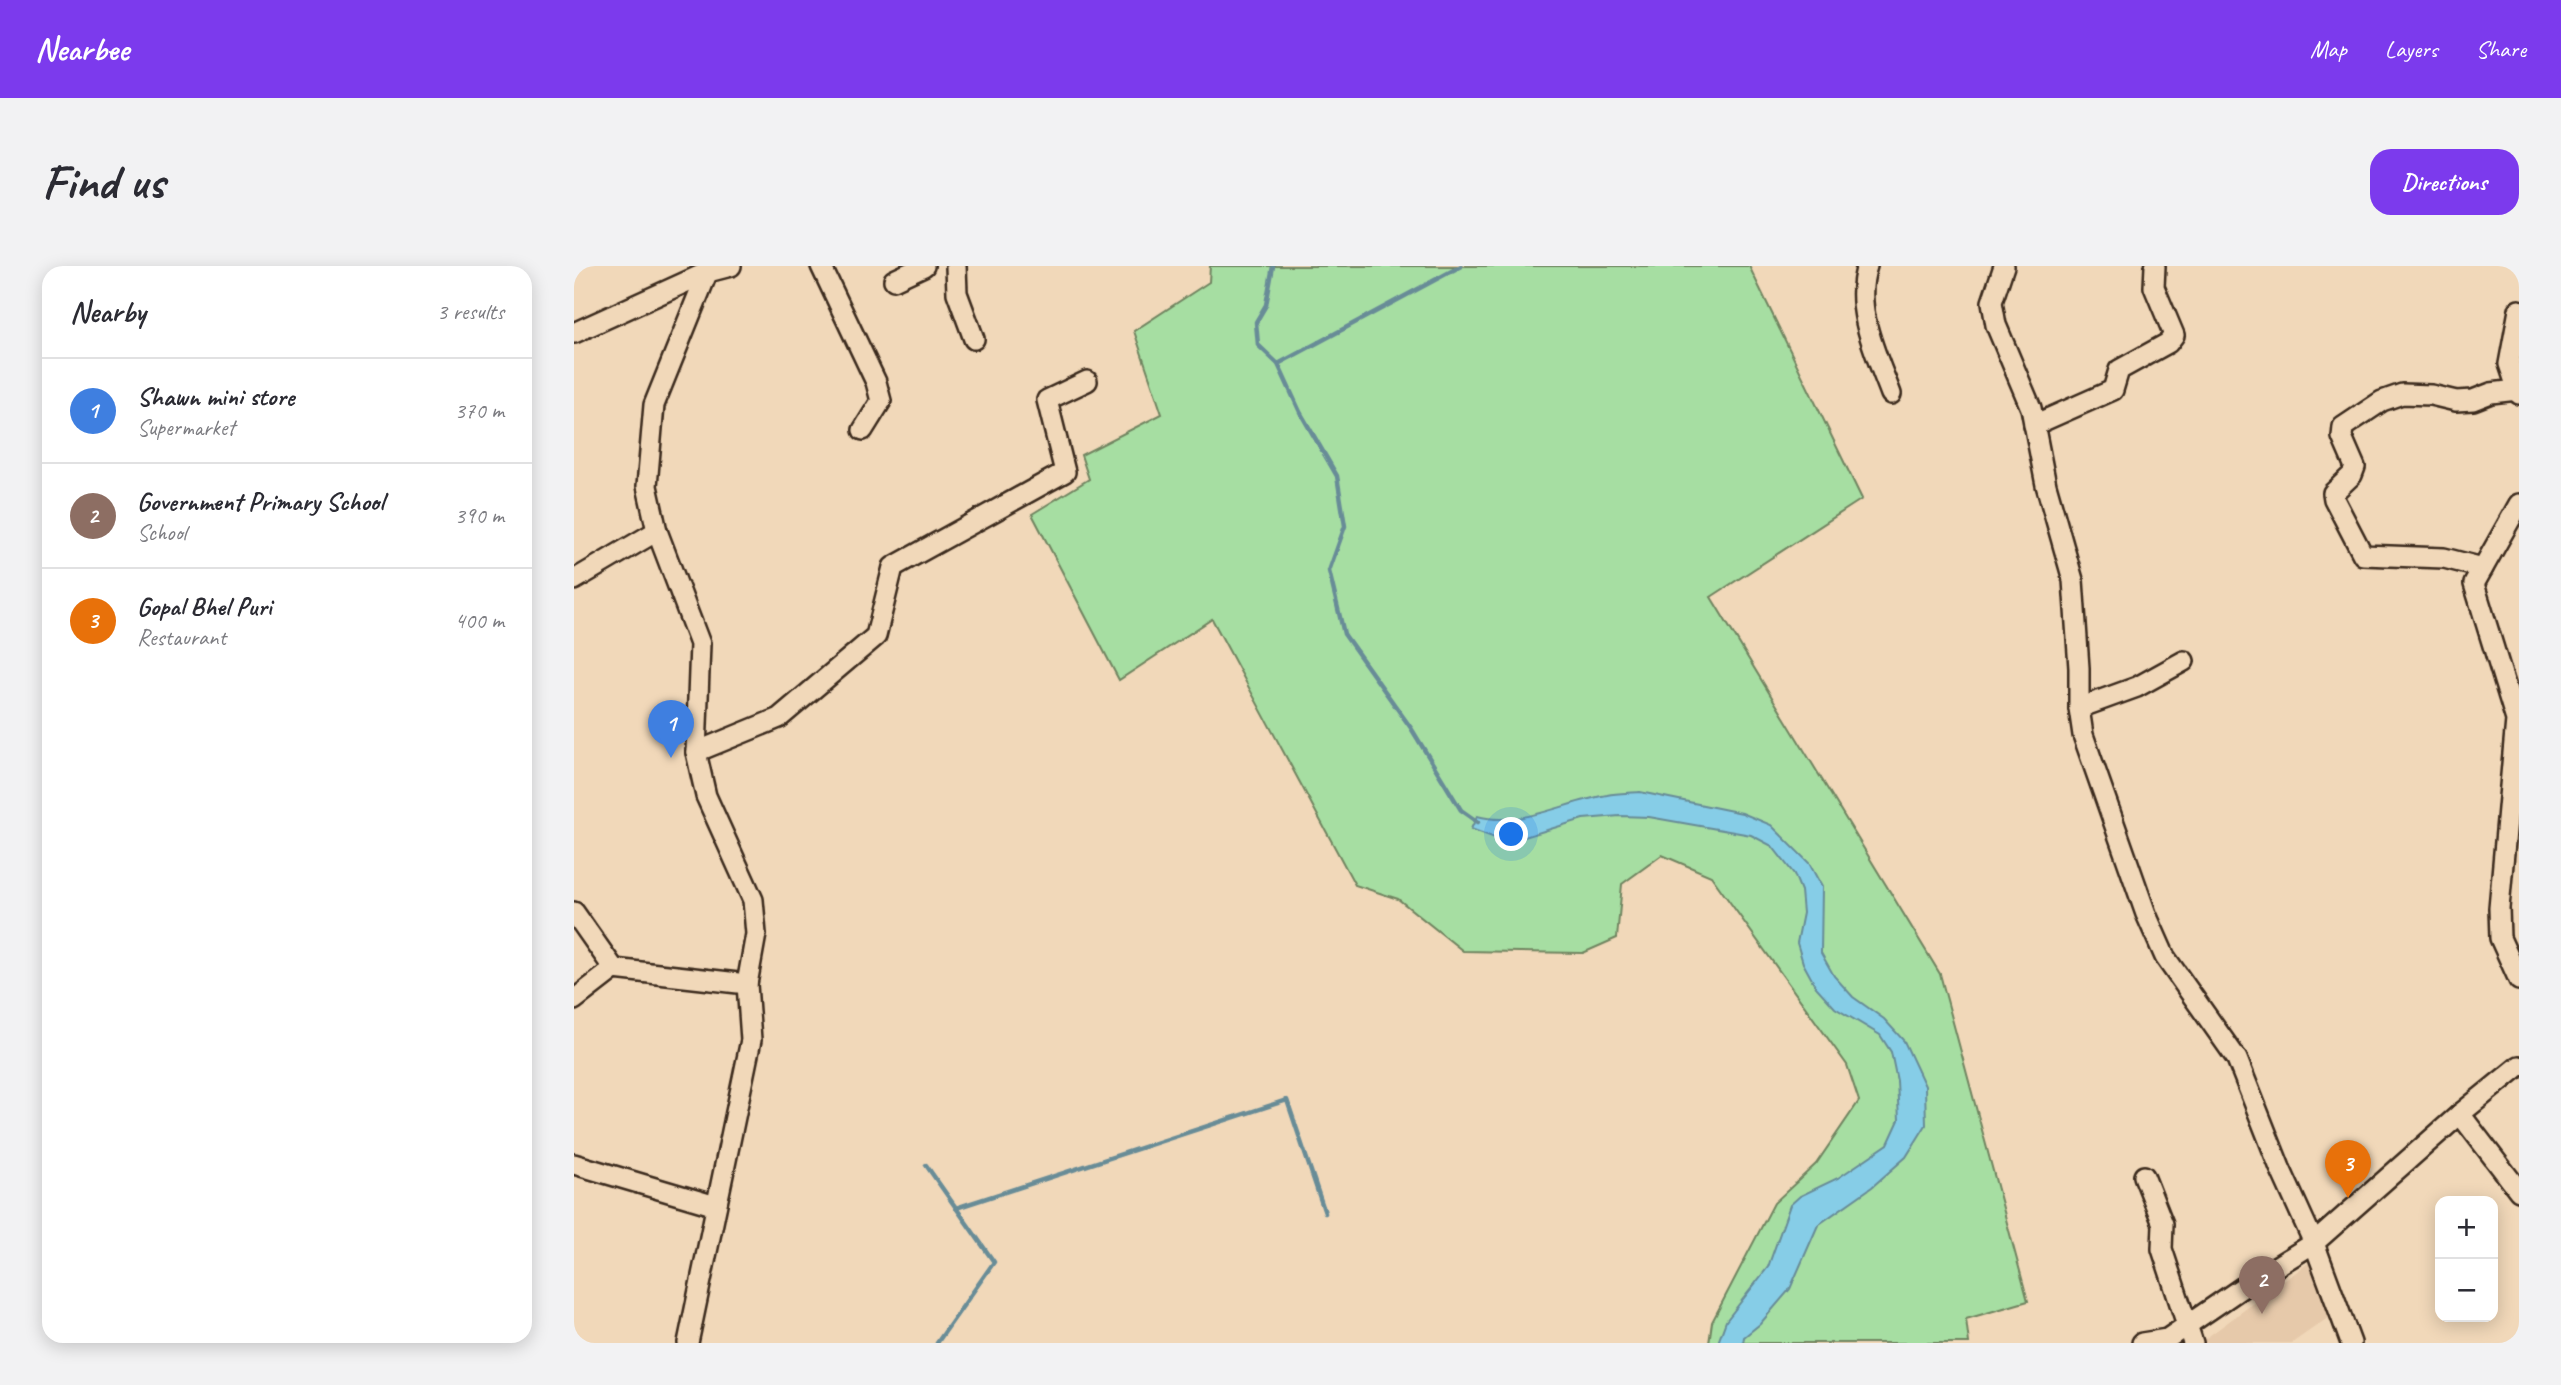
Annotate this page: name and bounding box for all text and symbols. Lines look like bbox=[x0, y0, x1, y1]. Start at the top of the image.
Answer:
text: Nearbee bbox=[35, 28, 129, 70]
text: Map bbox=[2310, 34, 2347, 64]
text: Layers bbox=[2385, 34, 2438, 64]
text: Share bbox=[2476, 34, 2526, 64]
button: Directions bbox=[2370, 149, 2519, 215]
text: Find us bbox=[42, 151, 164, 213]
text: Nearby bbox=[70, 293, 146, 331]
text: 3 results bbox=[437, 297, 504, 326]
text: Shawn mini store bbox=[137, 380, 294, 413]
text: 1 bbox=[88, 396, 98, 425]
text: 370 m bbox=[455, 396, 504, 425]
text: Supermarket bbox=[137, 413, 235, 442]
text: Government Primary School bbox=[137, 485, 384, 518]
text: 2 bbox=[88, 501, 98, 530]
text: 390 m bbox=[455, 501, 504, 530]
text: School bbox=[137, 518, 186, 547]
text: Gopal Bhel Puri bbox=[137, 590, 272, 623]
text: 3 bbox=[88, 606, 98, 635]
text: 400 m bbox=[455, 606, 504, 635]
text: Restaurant bbox=[137, 623, 226, 652]
pin: 1 bbox=[648, 700, 694, 758]
your location bbox=[1494, 817, 1528, 851]
pin: 3 bbox=[2325, 1140, 2371, 1198]
map controls bbox=[2435, 1196, 2498, 1322]
button: + bbox=[2435, 1196, 2498, 1259]
pin: 2 bbox=[2239, 1256, 2285, 1314]
button: − bbox=[2435, 1259, 2498, 1322]

